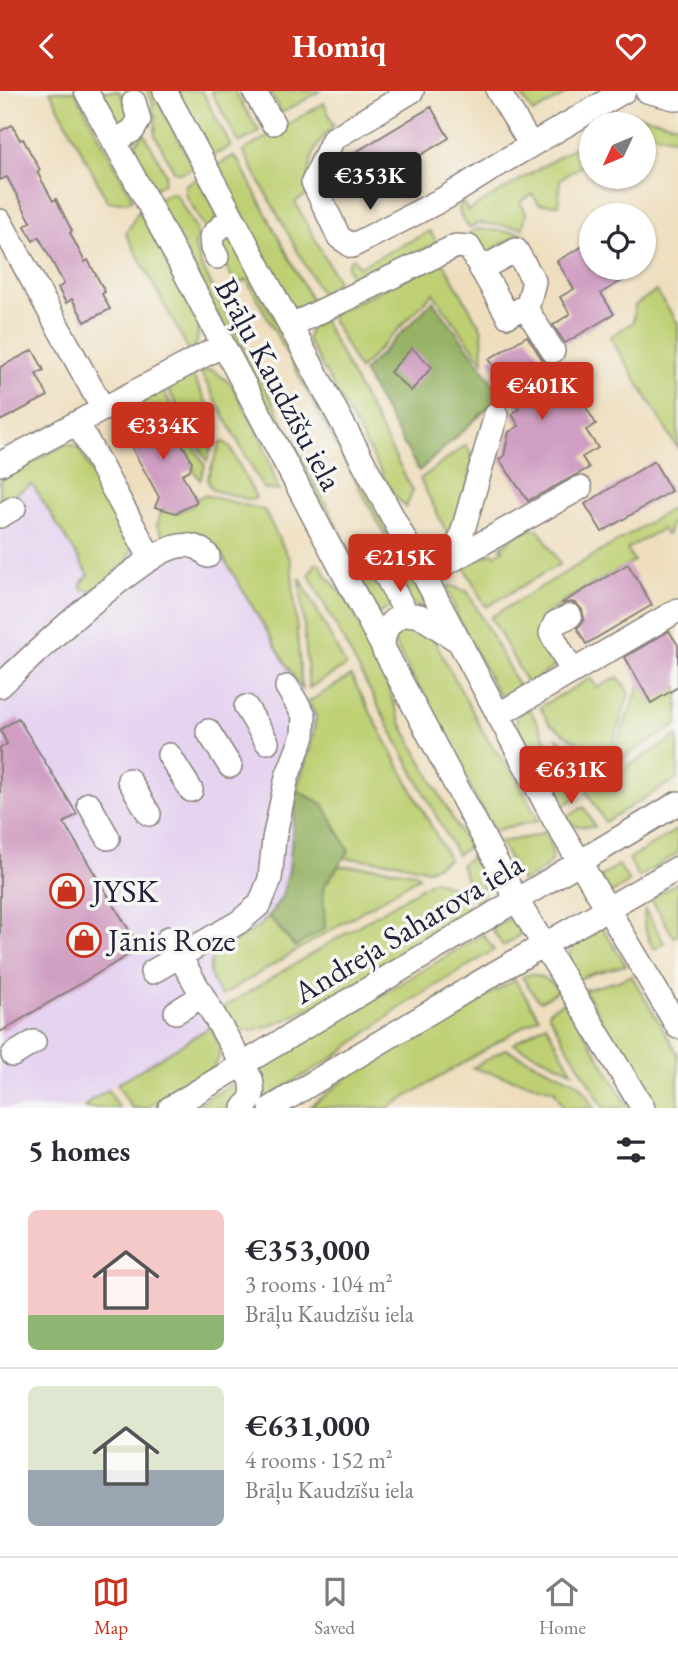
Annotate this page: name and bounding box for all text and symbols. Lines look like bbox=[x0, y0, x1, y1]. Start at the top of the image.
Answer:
text: Homiq bbox=[292, 25, 386, 67]
icon: back bbox=[28, 27, 66, 65]
icon: heart bbox=[612, 27, 650, 65]
north arrow bbox=[579, 112, 656, 189]
map controls bbox=[579, 112, 656, 280]
pin: €353K bbox=[321, 152, 419, 212]
text: €353K bbox=[334, 160, 406, 190]
button: locate bbox=[579, 203, 656, 280]
street label: Brāļu Kaudzīšu iela bbox=[205, 270, 353, 498]
pin: €401K bbox=[493, 363, 591, 422]
text: €401K bbox=[506, 370, 578, 400]
pin: €334K bbox=[114, 403, 212, 462]
text: €334K bbox=[127, 410, 199, 440]
pin: €215K bbox=[351, 535, 449, 594]
text: €215K bbox=[364, 542, 436, 572]
pin: €631K bbox=[522, 747, 620, 806]
text: €631K bbox=[535, 754, 607, 784]
street label: Andreja Saharova iela bbox=[284, 843, 531, 1014]
place label: JYSK bbox=[89, 870, 159, 912]
shop icon: JYSK bbox=[48, 872, 86, 910]
place label: Jānis Roze bbox=[105, 919, 236, 961]
shop icon: Jānis Roze bbox=[65, 921, 103, 959]
text: 5 homes bbox=[28, 1131, 130, 1170]
icon: filters bbox=[612, 1131, 650, 1169]
text: €353,000 bbox=[245, 1230, 370, 1269]
icon: home bbox=[84, 1238, 168, 1322]
text: 3 rooms · 104 m² bbox=[245, 1269, 393, 1299]
text: Brāļu Kaudzīšu iela bbox=[245, 1299, 414, 1329]
text: €631,000 bbox=[245, 1406, 370, 1445]
icon: home bbox=[84, 1414, 168, 1498]
text: 4 rooms · 152 m² bbox=[245, 1445, 393, 1475]
text: Brāļu Kaudzīšu iela bbox=[245, 1475, 414, 1505]
tab: Map bbox=[92, 1573, 130, 1640]
tab: Saved bbox=[314, 1573, 355, 1640]
tab: Home bbox=[539, 1573, 586, 1640]

